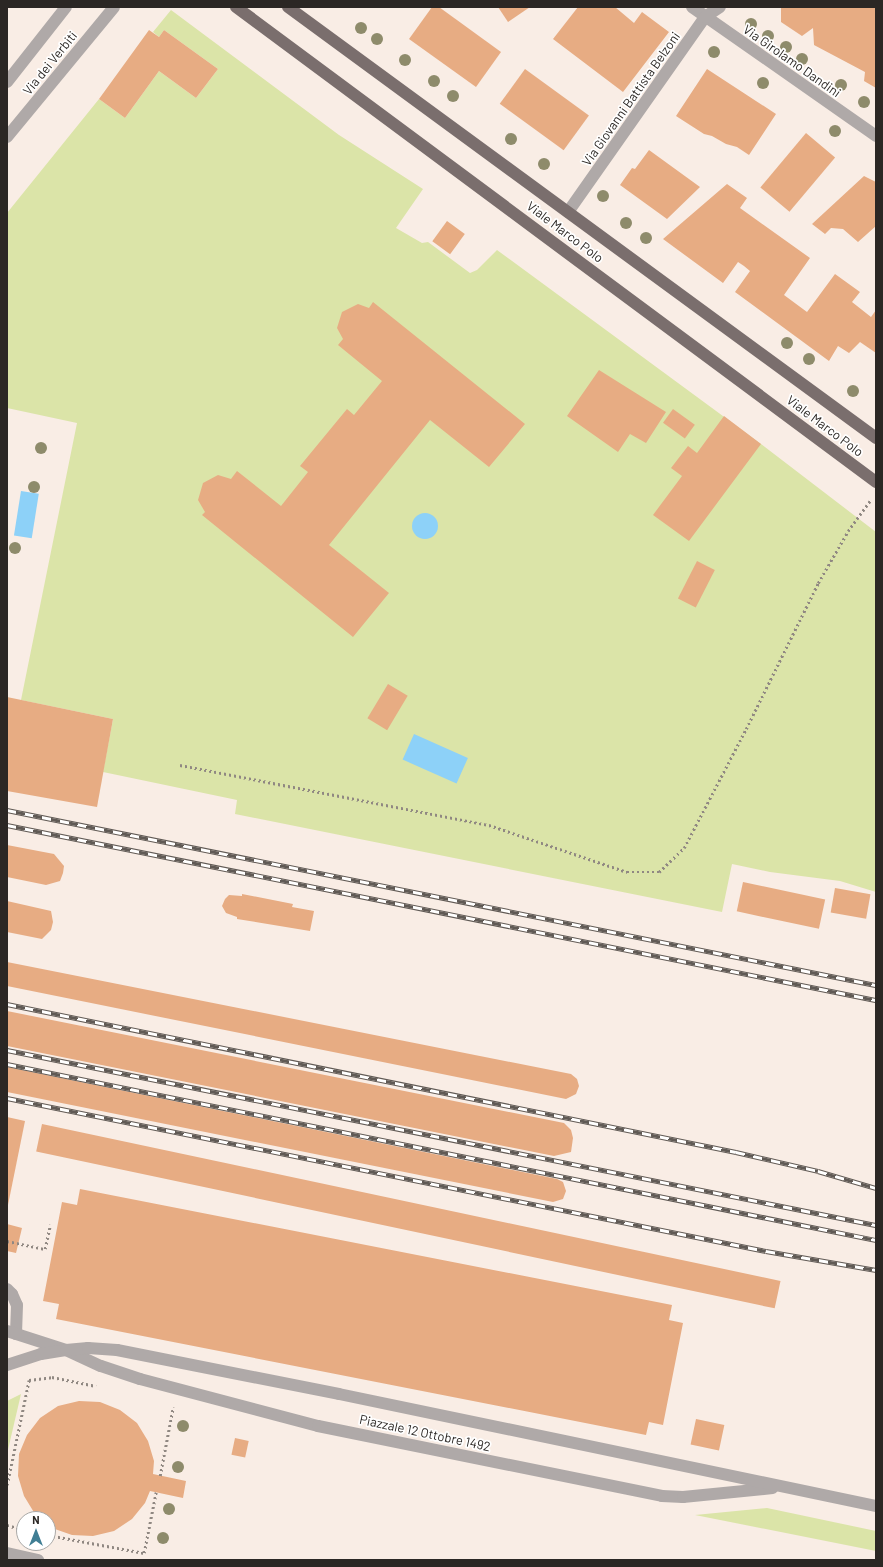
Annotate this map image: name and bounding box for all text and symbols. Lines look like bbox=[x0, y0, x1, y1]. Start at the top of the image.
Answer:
street label: Via Girolamo Dandini bbox=[740, 21, 844, 101]
street label: Via dei Verbiti bbox=[20, 28, 80, 98]
street label: Via Giovanni Battista Belzoni bbox=[579, 29, 683, 169]
street label: Viale Marco Polo bbox=[524, 198, 606, 266]
street label: Viale Marco Polo bbox=[784, 392, 866, 460]
street label: Piazzale 12 Ottobre 1492 bbox=[358, 1411, 492, 1455]
north arrow bbox=[16, 1511, 56, 1551]
text: N bbox=[32, 1513, 40, 1526]

